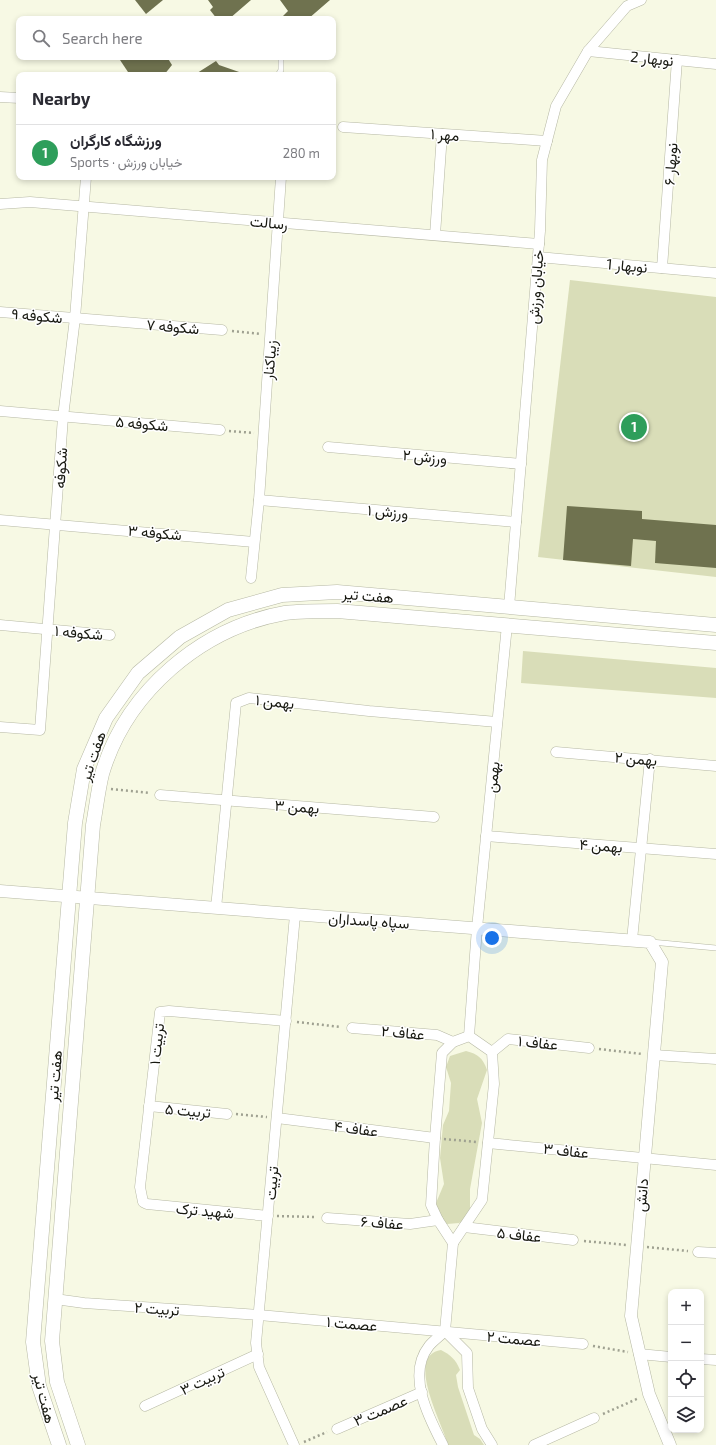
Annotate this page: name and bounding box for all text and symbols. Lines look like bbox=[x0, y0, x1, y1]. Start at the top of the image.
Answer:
search box bbox=[16, 16, 336, 60]
icon: search bbox=[30, 27, 52, 49]
text: Search here bbox=[62, 29, 143, 47]
street label: نوبهار 2 bbox=[629, 47, 675, 70]
text: Nearby bbox=[32, 88, 90, 108]
street label: مهر ۱ bbox=[430, 124, 460, 145]
text: ورزشگاه کارگران bbox=[70, 131, 162, 149]
street label: نوبهار ۶ bbox=[660, 142, 681, 186]
text: 1 bbox=[42, 145, 48, 161]
text: 280 m bbox=[283, 145, 320, 161]
text: Sports · خیابان ورزش bbox=[70, 154, 182, 170]
street label: رسالت bbox=[249, 211, 289, 234]
street label: خیابان ورزش bbox=[523, 249, 549, 325]
street label: نوبهار 1 bbox=[606, 254, 648, 277]
street label: شکوفه ۹ bbox=[11, 304, 64, 327]
street label: شکوفه ۷ bbox=[146, 315, 200, 338]
street label: زیباکنار bbox=[258, 339, 281, 382]
street label: شکوفه ۵ bbox=[115, 412, 169, 435]
pin: 1 bbox=[621, 412, 647, 442]
street label: ورزش ۲ bbox=[402, 445, 448, 469]
street label: شکوفه bbox=[50, 447, 71, 489]
street label: ورزش ۱ bbox=[367, 500, 409, 524]
street label: شکوفه ۳ bbox=[127, 521, 183, 544]
street label: هفت تیر bbox=[340, 584, 394, 607]
street label: شکوفه ۱ bbox=[54, 621, 104, 644]
street label: بهمن ۱ bbox=[254, 690, 295, 714]
street label: هفت تیر bbox=[75, 729, 110, 785]
street label: بهمن ۲ bbox=[614, 747, 658, 771]
street label: بهمن bbox=[481, 760, 505, 794]
street label: بهمن ۳ bbox=[274, 795, 320, 819]
street label: بهمن ۴ bbox=[579, 835, 623, 857]
street label: سپاه پاسداران bbox=[328, 908, 410, 934]
your location bbox=[482, 928, 502, 948]
street label: عفاف ۲ bbox=[381, 1021, 426, 1043]
street label: تربیت ۱ bbox=[145, 1022, 168, 1066]
street label: عفاف ۱ bbox=[517, 1031, 559, 1053]
street label: هفت تیر bbox=[43, 1050, 66, 1104]
street label: تربیت ۵ bbox=[164, 1099, 212, 1122]
street label: عفاف ۴ bbox=[333, 1116, 379, 1140]
street label: عفاف ۳ bbox=[542, 1139, 590, 1161]
street label: تربیت bbox=[261, 1165, 282, 1201]
street label: دانش bbox=[631, 1178, 653, 1213]
street label: شهید ترک bbox=[175, 1198, 235, 1223]
street label: عفاف ۶ bbox=[360, 1212, 404, 1232]
street label: عفاف ۵ bbox=[496, 1223, 542, 1245]
map controls bbox=[668, 1289, 704, 1433]
button: + bbox=[668, 1289, 704, 1325]
street label: تربیت ۲ bbox=[134, 1297, 180, 1320]
street label: عصمت ۱ bbox=[326, 1312, 378, 1334]
button: − bbox=[668, 1325, 704, 1361]
street label: عصمت ۲ bbox=[486, 1327, 542, 1349]
button: locate bbox=[668, 1361, 704, 1397]
street label: تربیت ۳ bbox=[177, 1362, 228, 1399]
street label: هفت تیر bbox=[29, 1370, 60, 1425]
street label: عصمت ۳ bbox=[350, 1391, 410, 1429]
button: layers bbox=[668, 1397, 704, 1433]

